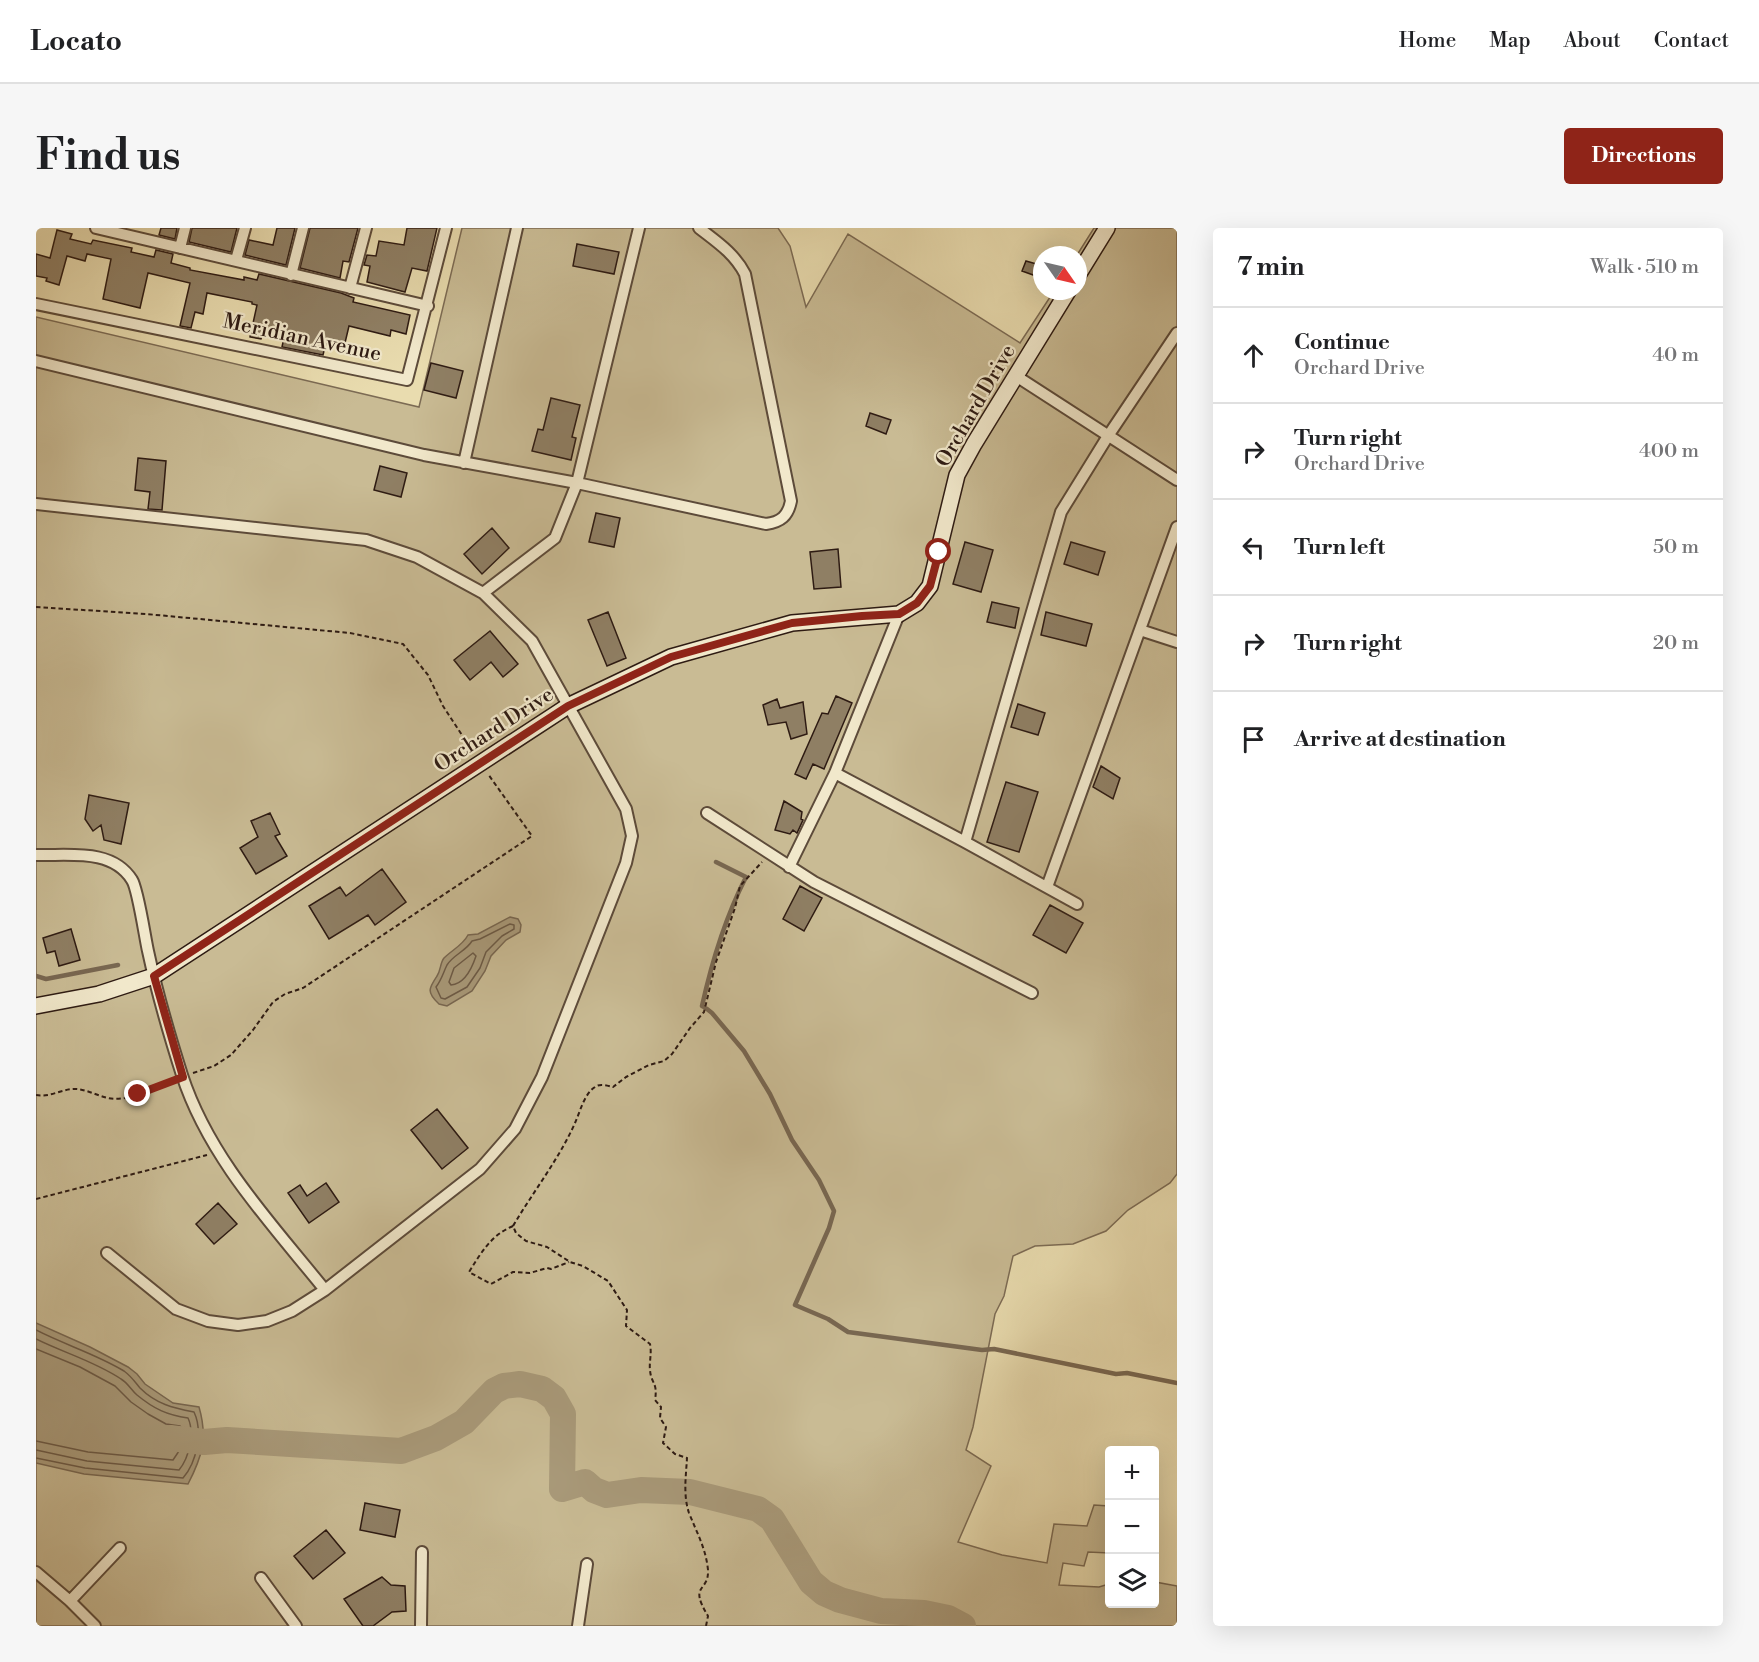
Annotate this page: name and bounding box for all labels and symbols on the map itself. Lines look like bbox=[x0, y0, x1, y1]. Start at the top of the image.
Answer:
north arrow bbox=[1033, 246, 1087, 300]
street label: Meridian Avenue bbox=[220, 309, 384, 367]
street label: Orchard Drive bbox=[930, 340, 1022, 472]
route start bbox=[925, 538, 951, 564]
street label: Orchard Drive bbox=[429, 682, 559, 778]
route end bbox=[124, 1080, 150, 1106]

